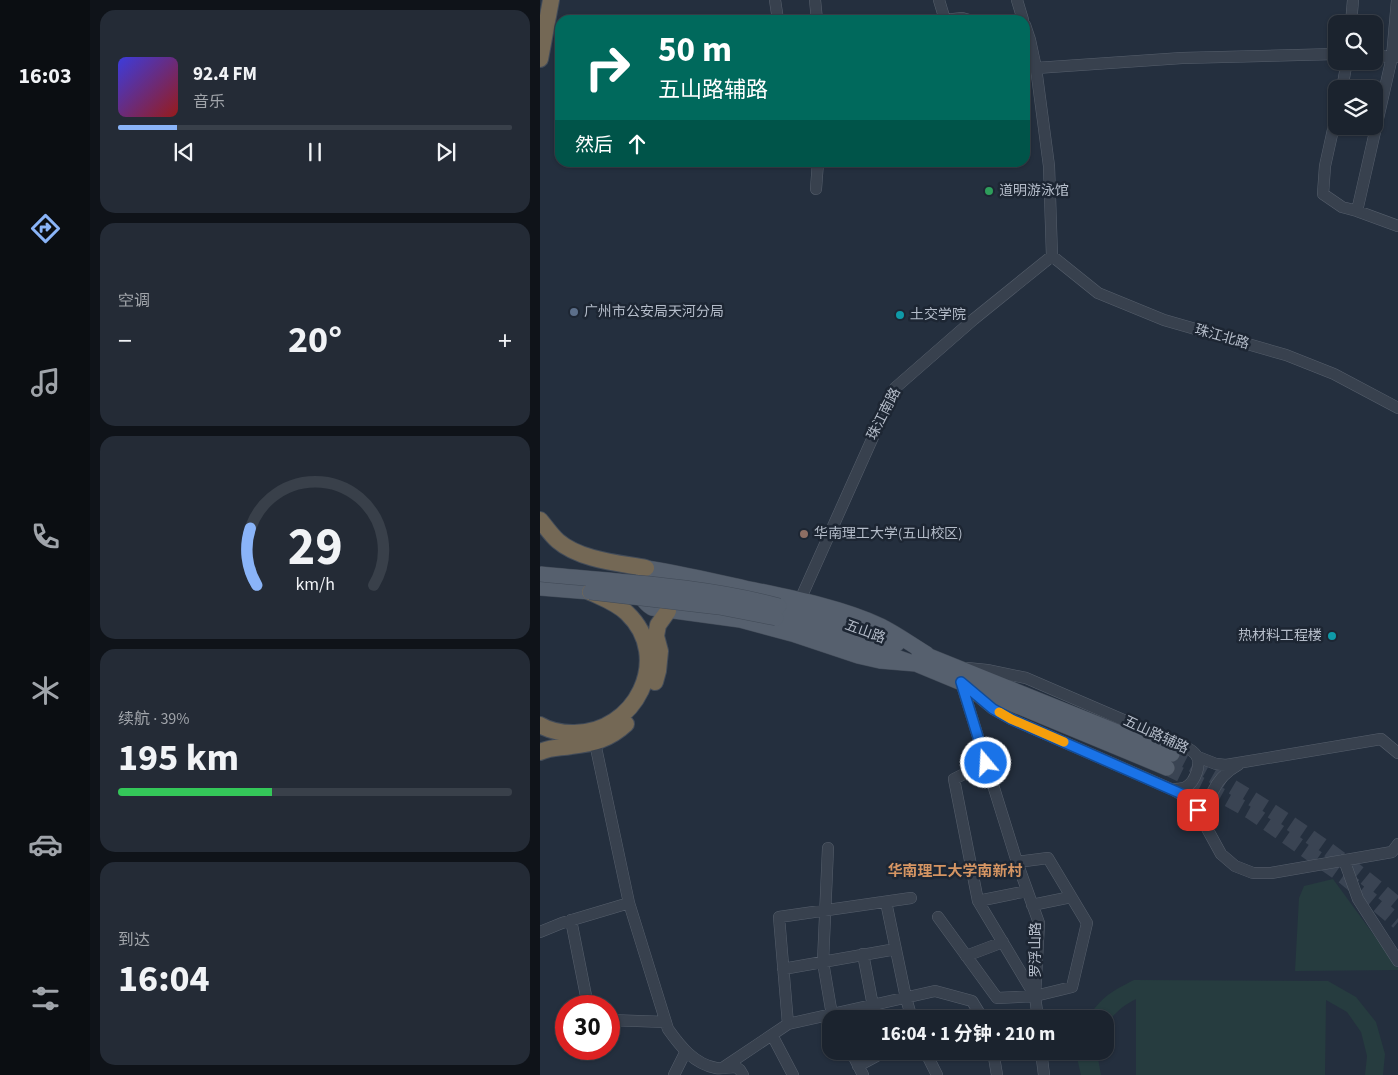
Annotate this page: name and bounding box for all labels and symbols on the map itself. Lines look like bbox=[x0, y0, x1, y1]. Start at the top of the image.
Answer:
place label: 道明游泳馆 bbox=[999, 181, 1069, 201]
marker: 道明游泳馆 bbox=[983, 185, 995, 197]
place label: 广州市公安局天河分局 bbox=[584, 302, 724, 322]
place label: 土交学院 bbox=[910, 305, 966, 325]
marker: 广州市公安局天河分局 bbox=[568, 306, 580, 318]
marker: 土交学院 bbox=[894, 309, 906, 321]
street label: 珠江北路 bbox=[1192, 320, 1252, 354]
street label: 珠江南路 bbox=[862, 385, 906, 443]
place label: 华南理工大学(五山校区) bbox=[814, 524, 962, 544]
marker: 华南理工大学(五山校区) bbox=[798, 528, 810, 540]
street label: 五山路 bbox=[842, 615, 888, 649]
place label: 热材料工程楼 bbox=[1238, 626, 1322, 646]
marker: 热材料工程楼 bbox=[1326, 630, 1338, 642]
street label: 五山路辅路 bbox=[1120, 711, 1192, 759]
position arrow bbox=[959, 736, 1011, 788]
pin bbox=[1177, 789, 1219, 831]
district label: 华南理工大学南新村 bbox=[887, 861, 1023, 882]
street label: 罗浮山路 bbox=[1026, 922, 1046, 978]
speed limit sign: 30 bbox=[555, 995, 620, 1060]

